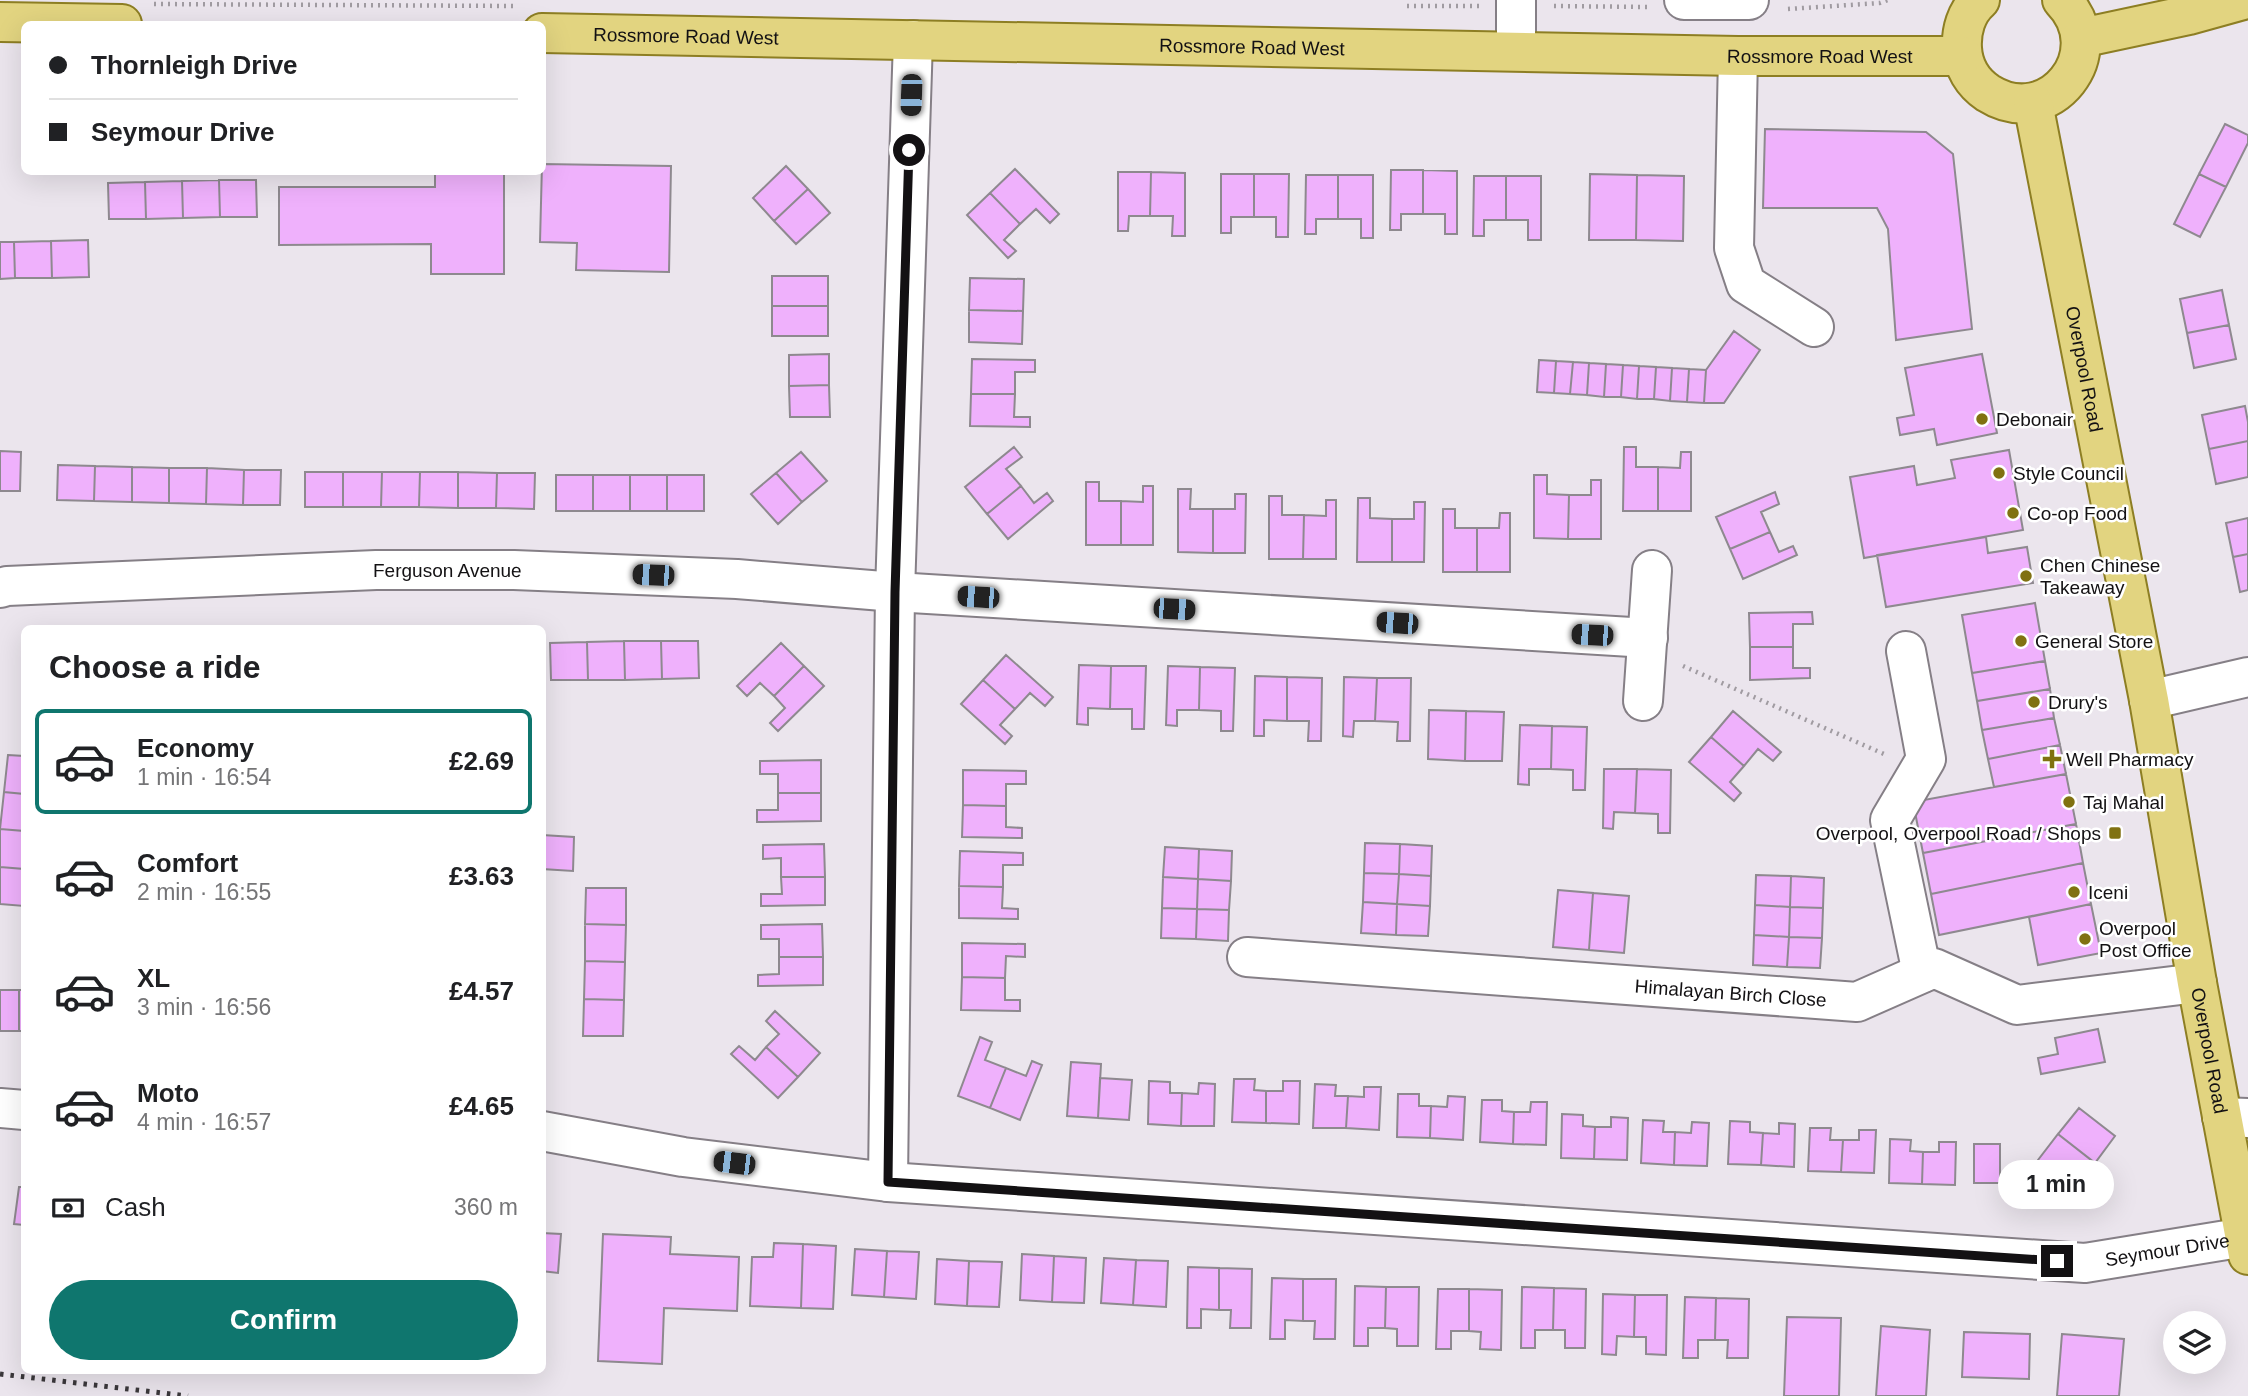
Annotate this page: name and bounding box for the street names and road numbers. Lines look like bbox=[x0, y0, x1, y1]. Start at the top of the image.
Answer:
street label: Rossmore Road West bbox=[593, 24, 780, 49]
street label: Rossmore Road West bbox=[1159, 35, 1346, 59]
street label: Rossmore Road West bbox=[1727, 46, 1913, 67]
street label: Overpool Road bbox=[2062, 304, 2107, 434]
street label: Ferguson Avenue bbox=[373, 560, 522, 581]
street label: Himalayan Birch Close bbox=[1634, 976, 1827, 1011]
street label: Overpool Road bbox=[2187, 986, 2231, 1115]
street label: Seymour Drive bbox=[2104, 1230, 2231, 1271]

